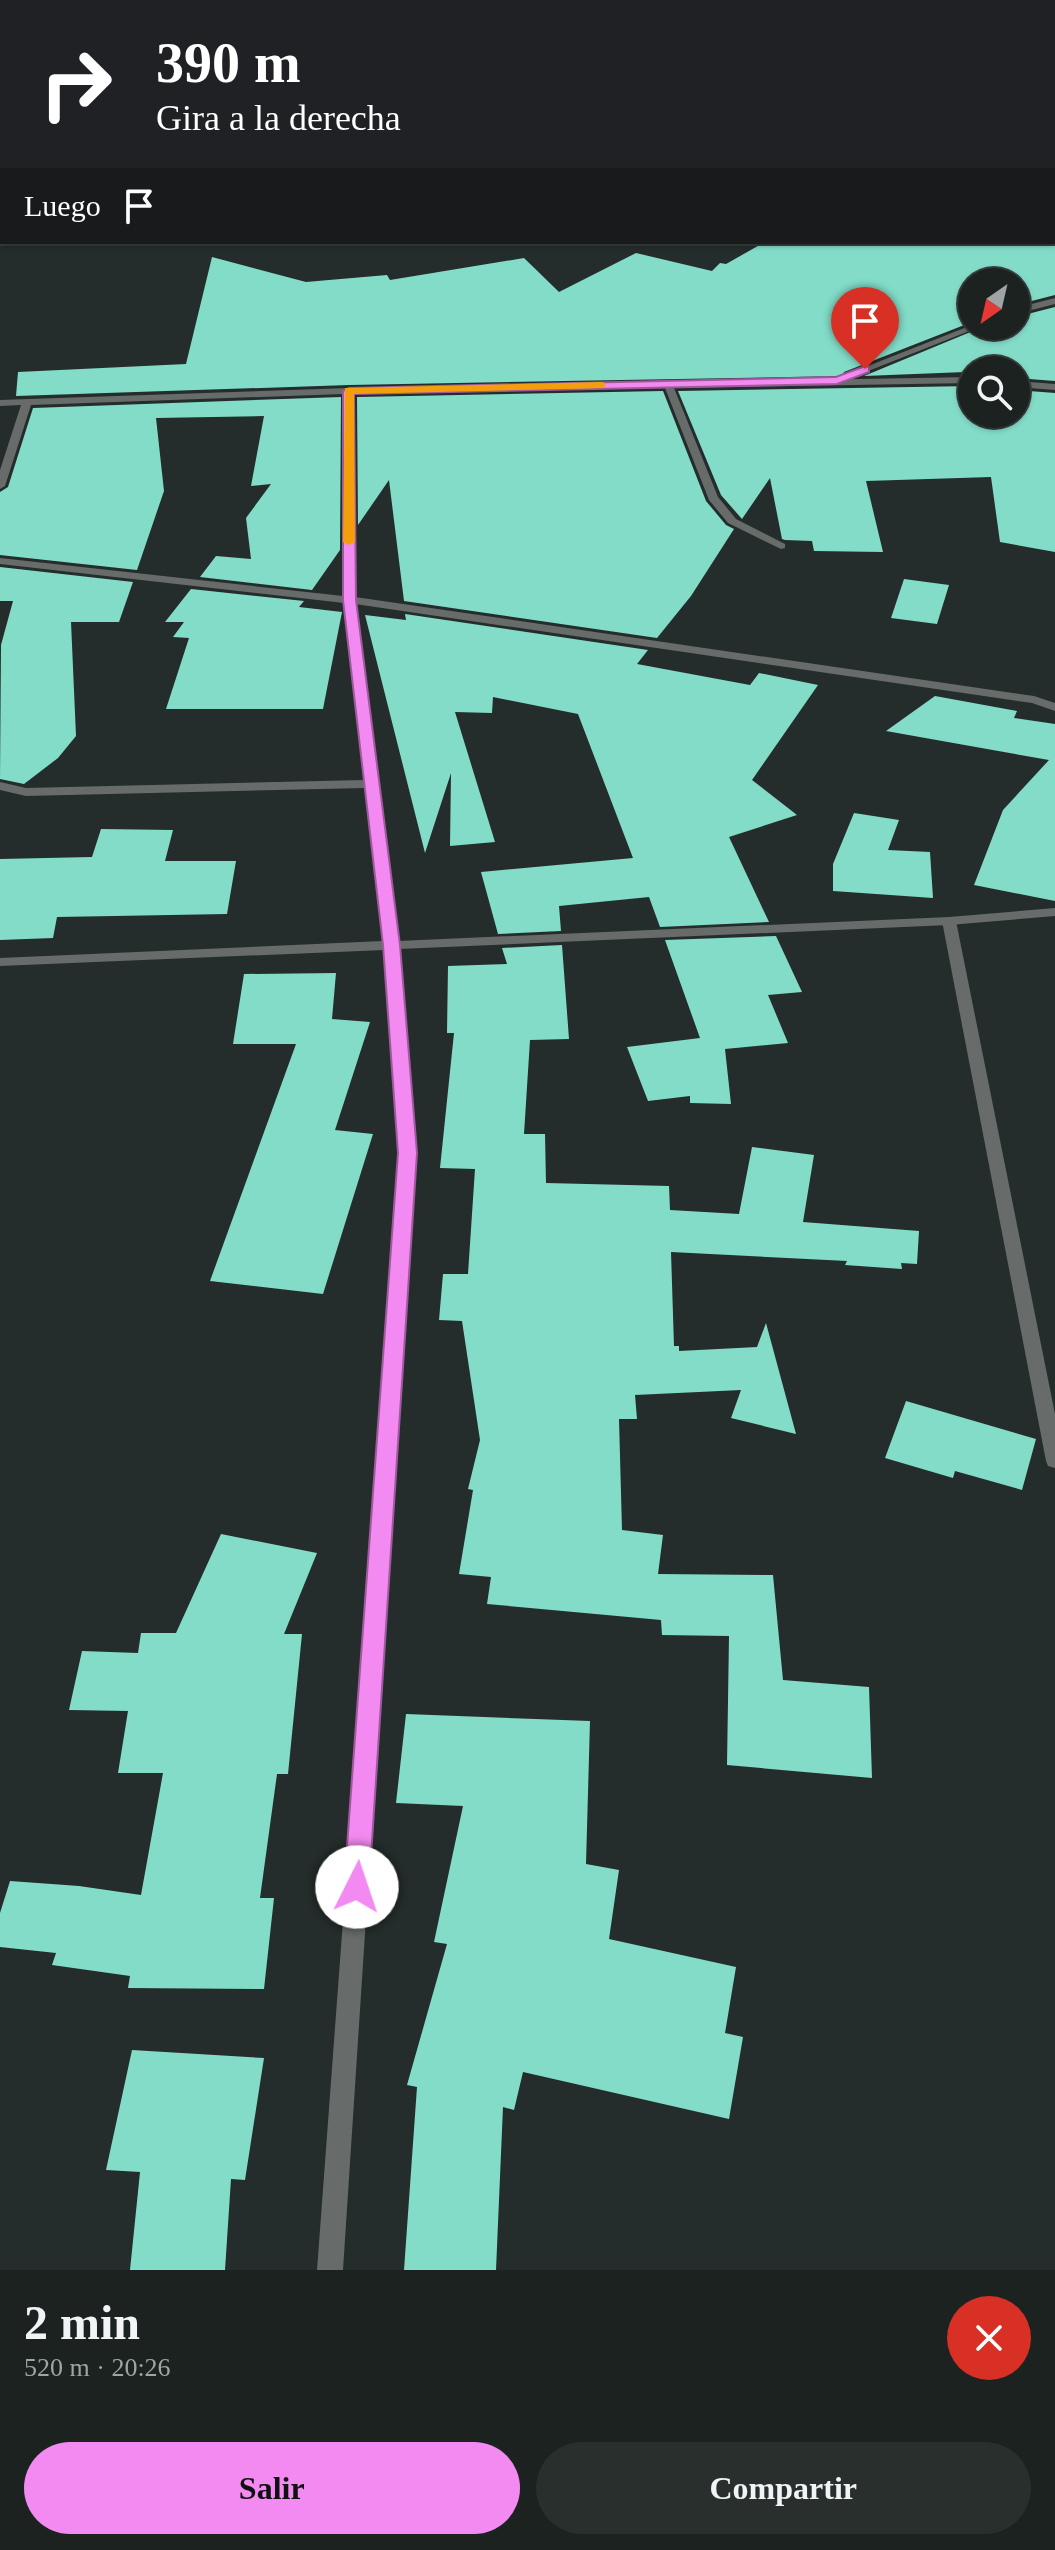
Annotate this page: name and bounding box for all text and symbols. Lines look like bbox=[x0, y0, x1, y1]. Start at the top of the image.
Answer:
icon: right bbox=[24, 32, 128, 136]
text: 390 m bbox=[156, 32, 301, 94]
text: Gira a la derecha bbox=[156, 98, 401, 138]
icon: arrive bbox=[117, 184, 161, 228]
text: Luego bbox=[24, 189, 101, 222]
north arrow bbox=[958, 268, 1030, 340]
map controls bbox=[958, 268, 1030, 428]
pin bbox=[831, 287, 899, 369]
icon: arrive bbox=[843, 299, 887, 343]
button: search bbox=[958, 356, 1030, 428]
position arrow bbox=[315, 1845, 399, 1929]
text: 2 min bbox=[24, 2296, 140, 2349]
button: close bbox=[947, 2296, 1031, 2380]
text: 520 m · 20:26 bbox=[24, 2353, 171, 2382]
button: Salir bbox=[24, 2442, 520, 2534]
button: Compartir bbox=[536, 2442, 1031, 2534]

